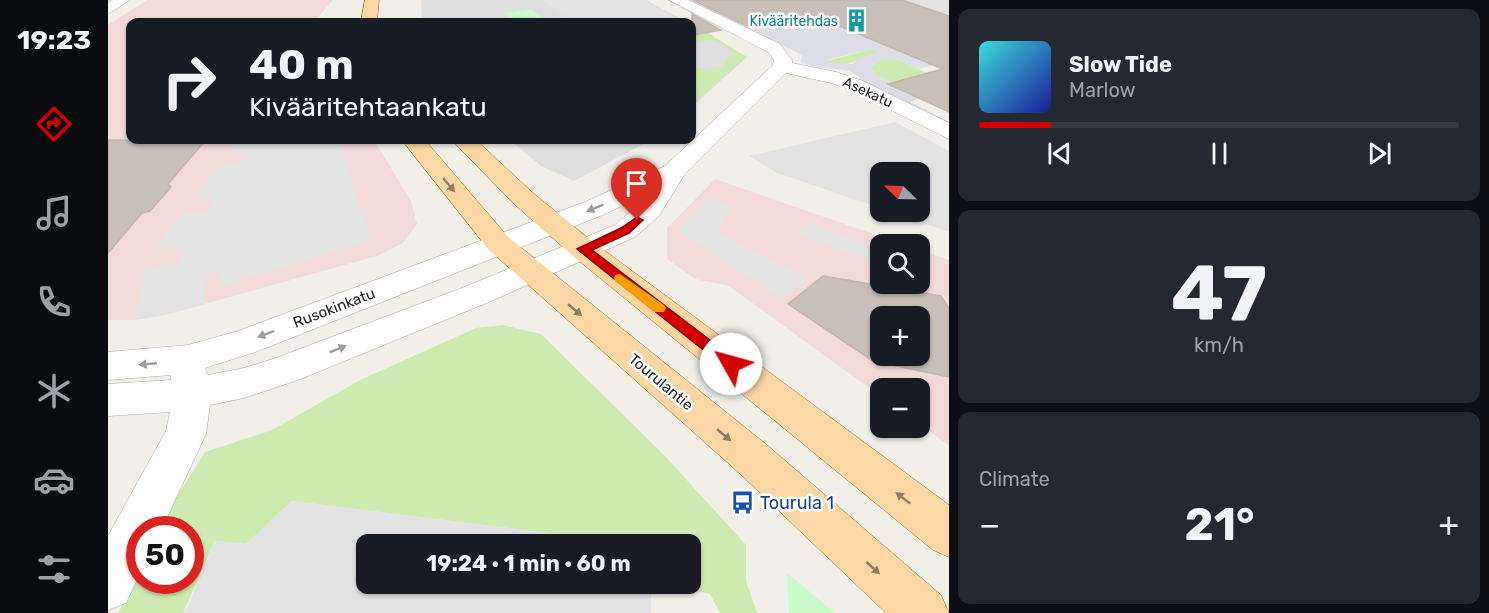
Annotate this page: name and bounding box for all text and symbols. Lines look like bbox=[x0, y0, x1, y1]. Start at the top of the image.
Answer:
building icon: Kivääritehdas bbox=[843, 8, 869, 34]
place label: Kivääritehdas bbox=[750, 13, 838, 30]
text: 19:23 bbox=[17, 24, 91, 56]
text: 40 m bbox=[249, 40, 354, 90]
icon: right bbox=[150, 42, 228, 120]
text: Slow Tide bbox=[1069, 51, 1172, 78]
street label: Asekatu bbox=[840, 74, 895, 111]
text: Marlow bbox=[1069, 78, 1136, 102]
text: Kivääritehtaankatu bbox=[249, 91, 487, 123]
icon: directions bbox=[33, 103, 75, 145]
icon: previous bbox=[1043, 137, 1076, 170]
icon: pause bbox=[1203, 137, 1236, 170]
icon: next bbox=[1363, 137, 1396, 170]
pin bbox=[611, 158, 662, 220]
north arrow bbox=[870, 162, 930, 222]
map controls bbox=[870, 162, 930, 438]
icon: arrive bbox=[620, 167, 653, 200]
one-way arrow bbox=[443, 178, 455, 193]
icon: music bbox=[33, 192, 75, 234]
one-way arrow bbox=[585, 203, 603, 213]
button: search bbox=[870, 234, 930, 294]
text: 47 bbox=[1171, 247, 1267, 340]
icon: phone bbox=[33, 281, 75, 323]
street label: Rusokinkatu bbox=[291, 284, 377, 332]
one-way arrow bbox=[567, 303, 583, 316]
button: + bbox=[870, 306, 930, 366]
one-way arrow bbox=[257, 329, 275, 339]
position arrow bbox=[699, 332, 763, 396]
text: km/h bbox=[1194, 333, 1244, 357]
one-way arrow bbox=[330, 344, 348, 354]
street label: Tourulantie bbox=[625, 350, 697, 414]
one-way arrow bbox=[139, 359, 158, 369]
icon: climate bbox=[33, 370, 75, 412]
button: − bbox=[870, 378, 930, 438]
one-way arrow bbox=[716, 428, 732, 441]
icon: car bbox=[33, 459, 75, 501]
text: Climate bbox=[979, 467, 1050, 491]
bus stop icon: Tourula 1 bbox=[729, 490, 755, 516]
one-way arrow bbox=[895, 491, 911, 504]
place label: Tourula 1 bbox=[760, 492, 834, 514]
text: 21° bbox=[1184, 498, 1255, 551]
text: − bbox=[979, 505, 1000, 544]
text: + bbox=[1438, 505, 1459, 544]
speed limit sign: 50 bbox=[126, 516, 204, 594]
icon: filters bbox=[33, 548, 75, 590]
text: 19:24 · 1 min · 60 m bbox=[426, 550, 631, 577]
one-way arrow bbox=[866, 561, 881, 575]

